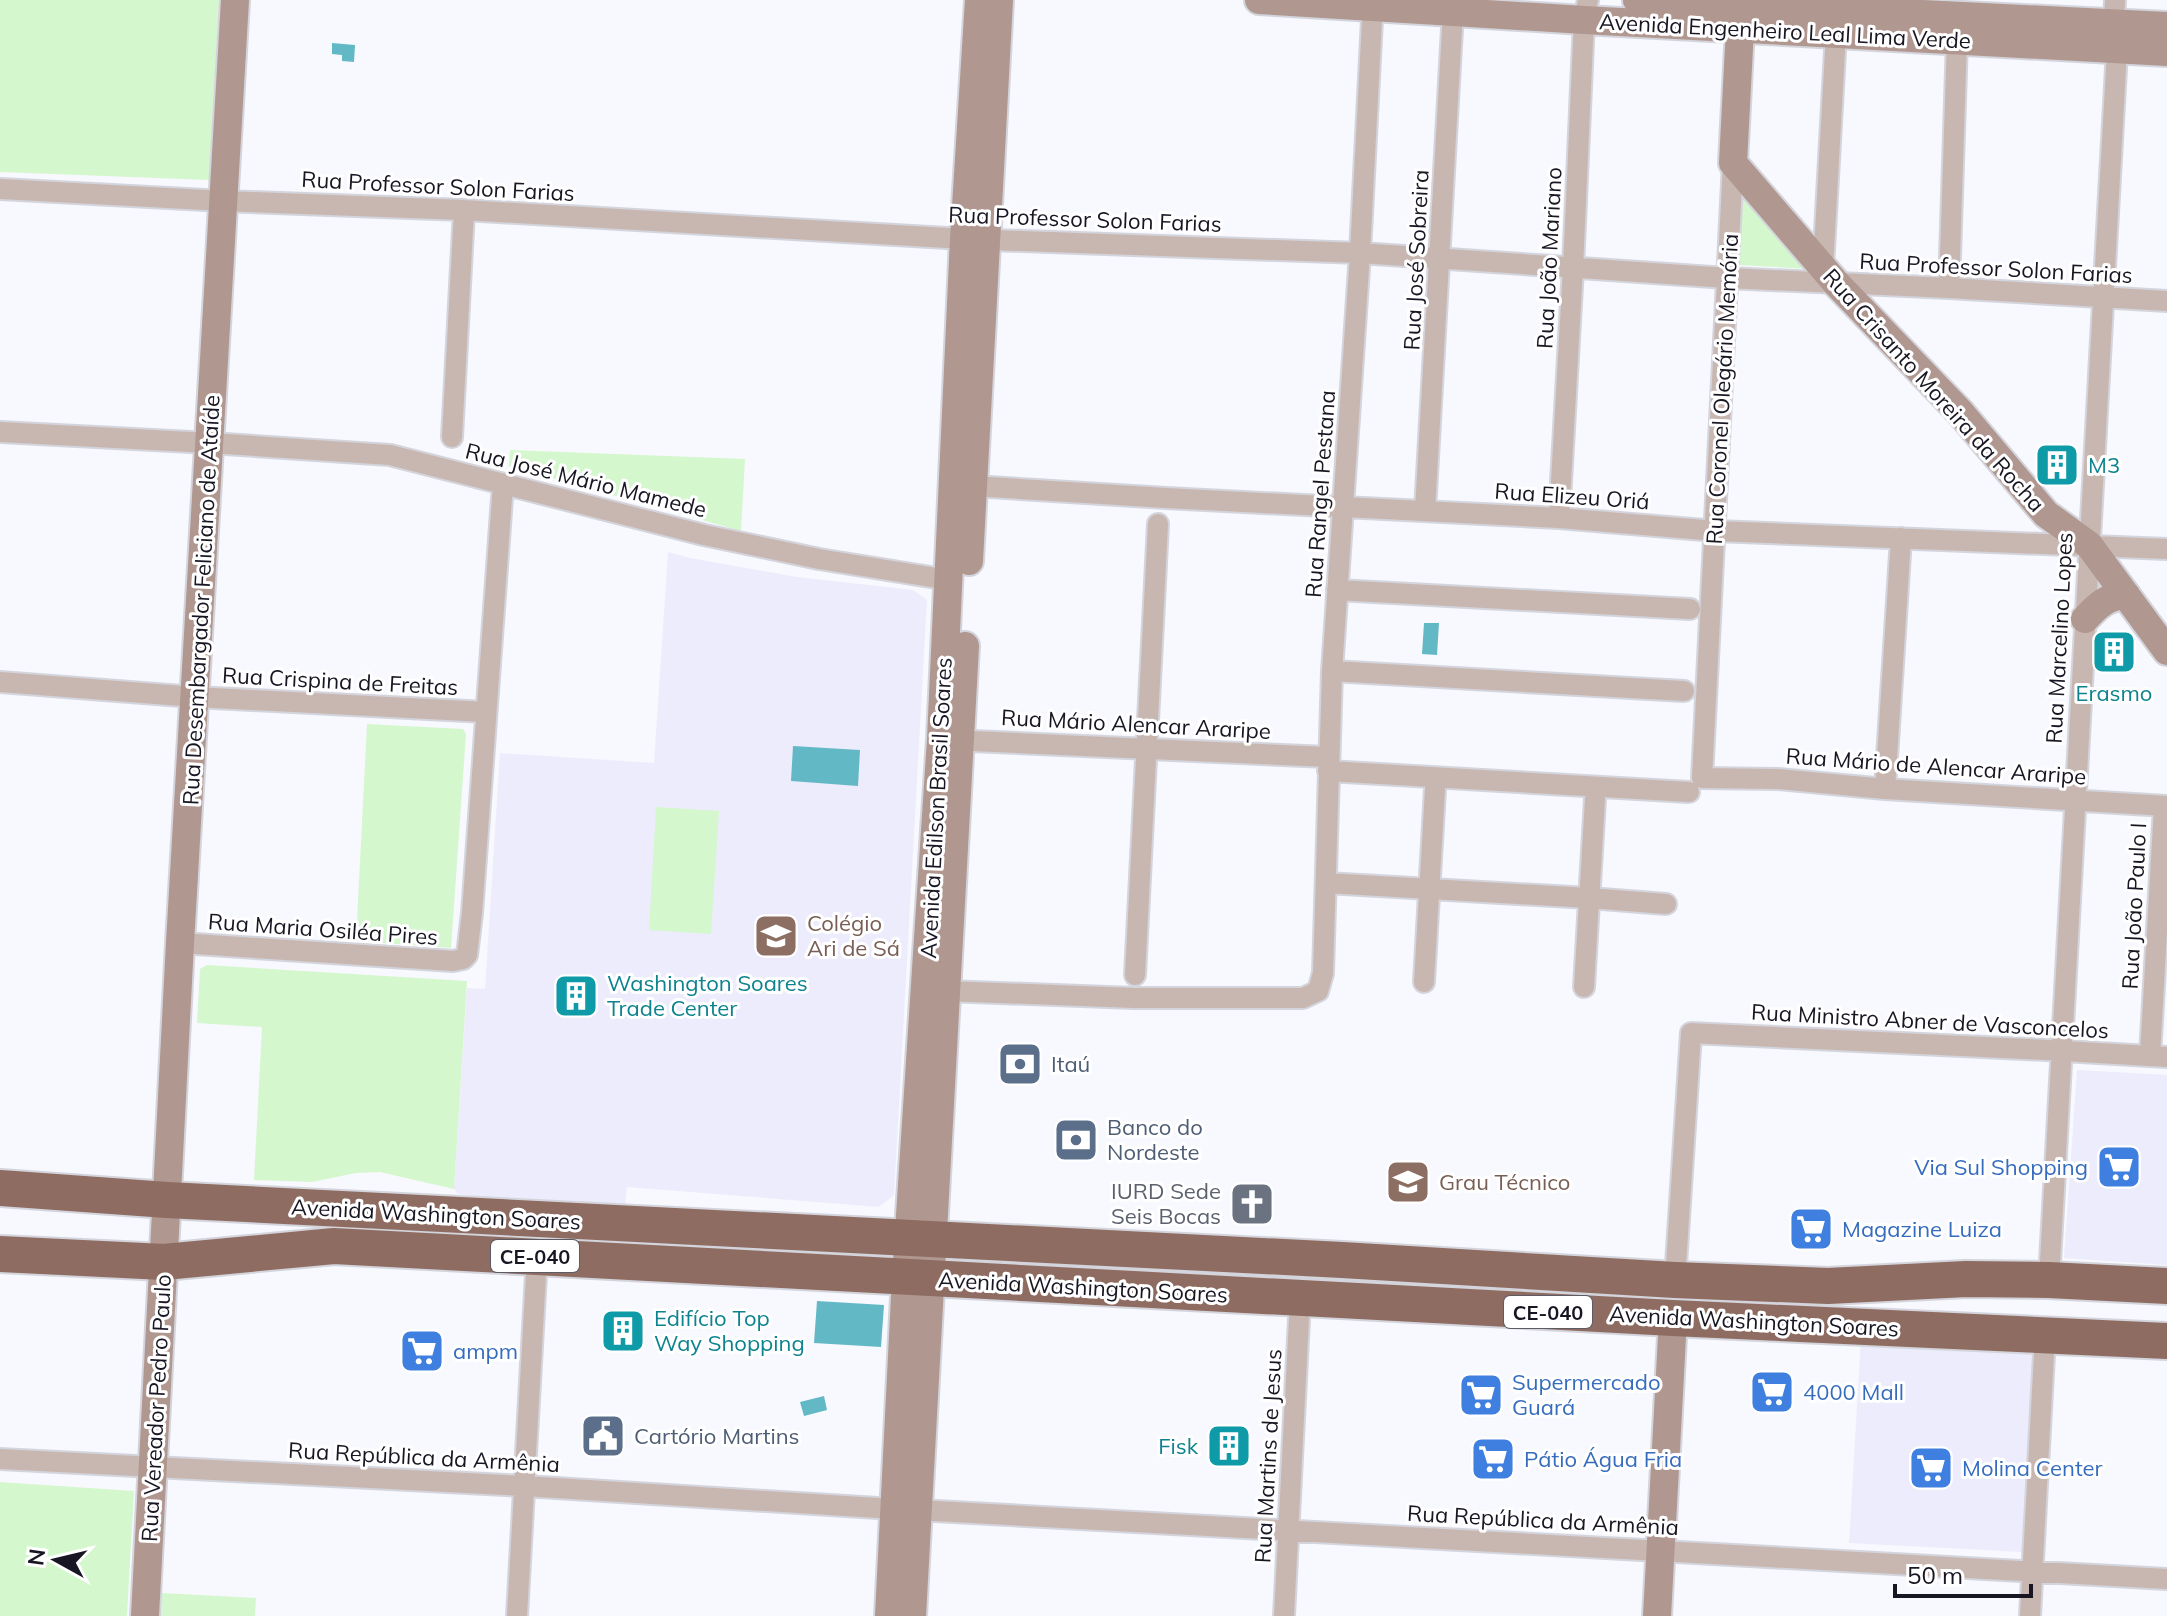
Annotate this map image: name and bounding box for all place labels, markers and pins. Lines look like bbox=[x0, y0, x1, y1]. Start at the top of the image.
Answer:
building icon: M3 bbox=[2033, 441, 2081, 489]
place label: M3 bbox=[2088, 451, 2120, 479]
building icon: Erasmo bbox=[2090, 628, 2138, 676]
place label: Erasmo bbox=[2076, 679, 2152, 707]
place label: Colégio Ari de Sá bbox=[807, 909, 900, 962]
school or university icon: Colégio Ari de Sá bbox=[752, 912, 800, 960]
place label: Washington Soares Trade Center bbox=[607, 969, 808, 1022]
building icon: Washington Soares Trade Center bbox=[552, 972, 600, 1020]
bank icon: Itaú bbox=[996, 1040, 1044, 1088]
place label: Itaú bbox=[1051, 1050, 1090, 1078]
place label: Banco do Nordeste bbox=[1107, 1113, 1203, 1166]
bank icon: Banco do Nordeste bbox=[1052, 1116, 1100, 1164]
supermarket icon: Via Sul Shopping bbox=[2095, 1143, 2143, 1191]
place label: Via Sul Shopping bbox=[1914, 1153, 2088, 1181]
school or university icon: Grau Técnico bbox=[1384, 1158, 1432, 1206]
place label: Grau Técnico bbox=[1439, 1168, 1570, 1196]
place label: IURD Sede Seis Bocas bbox=[1111, 1177, 1221, 1230]
church icon: IURD Sede Seis Bocas bbox=[1228, 1180, 1276, 1228]
supermarket icon: Magazine Luiza bbox=[1787, 1205, 1835, 1253]
place label: Magazine Luiza bbox=[1842, 1215, 2002, 1243]
place label: Edifício Top Way Shopping bbox=[654, 1304, 805, 1357]
building icon: Edifício Top Way Shopping bbox=[599, 1307, 647, 1355]
supermarket icon: ampm bbox=[398, 1327, 446, 1375]
place label: ampm bbox=[453, 1337, 518, 1365]
place label: Supermercado Guará bbox=[1512, 1368, 1660, 1421]
supermarket icon: 4000 Mall bbox=[1748, 1368, 1796, 1416]
supermarket icon: Supermercado Guará bbox=[1457, 1371, 1505, 1419]
place label: 4000 Mall bbox=[1803, 1378, 1904, 1406]
public building icon: Cartório Martins bbox=[579, 1412, 627, 1460]
place label: Cartório Martins bbox=[634, 1422, 800, 1450]
building icon: Fisk bbox=[1205, 1422, 1253, 1470]
place label: Fisk bbox=[1158, 1432, 1199, 1460]
supermarket icon: Pátio Água Fria bbox=[1469, 1435, 1517, 1483]
supermarket icon: Molina Center bbox=[1907, 1444, 1955, 1492]
place label: Pátio Água Fria bbox=[1524, 1445, 1682, 1473]
place label: Molina Center bbox=[1962, 1454, 2102, 1482]

